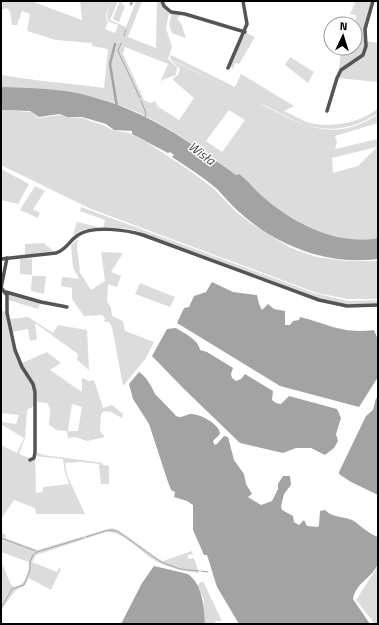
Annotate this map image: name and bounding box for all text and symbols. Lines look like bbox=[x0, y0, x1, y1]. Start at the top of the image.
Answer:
north arrow bbox=[323, 16, 363, 56]
text: N bbox=[339, 18, 348, 34]
water label: Wisła bbox=[184, 136, 221, 171]

